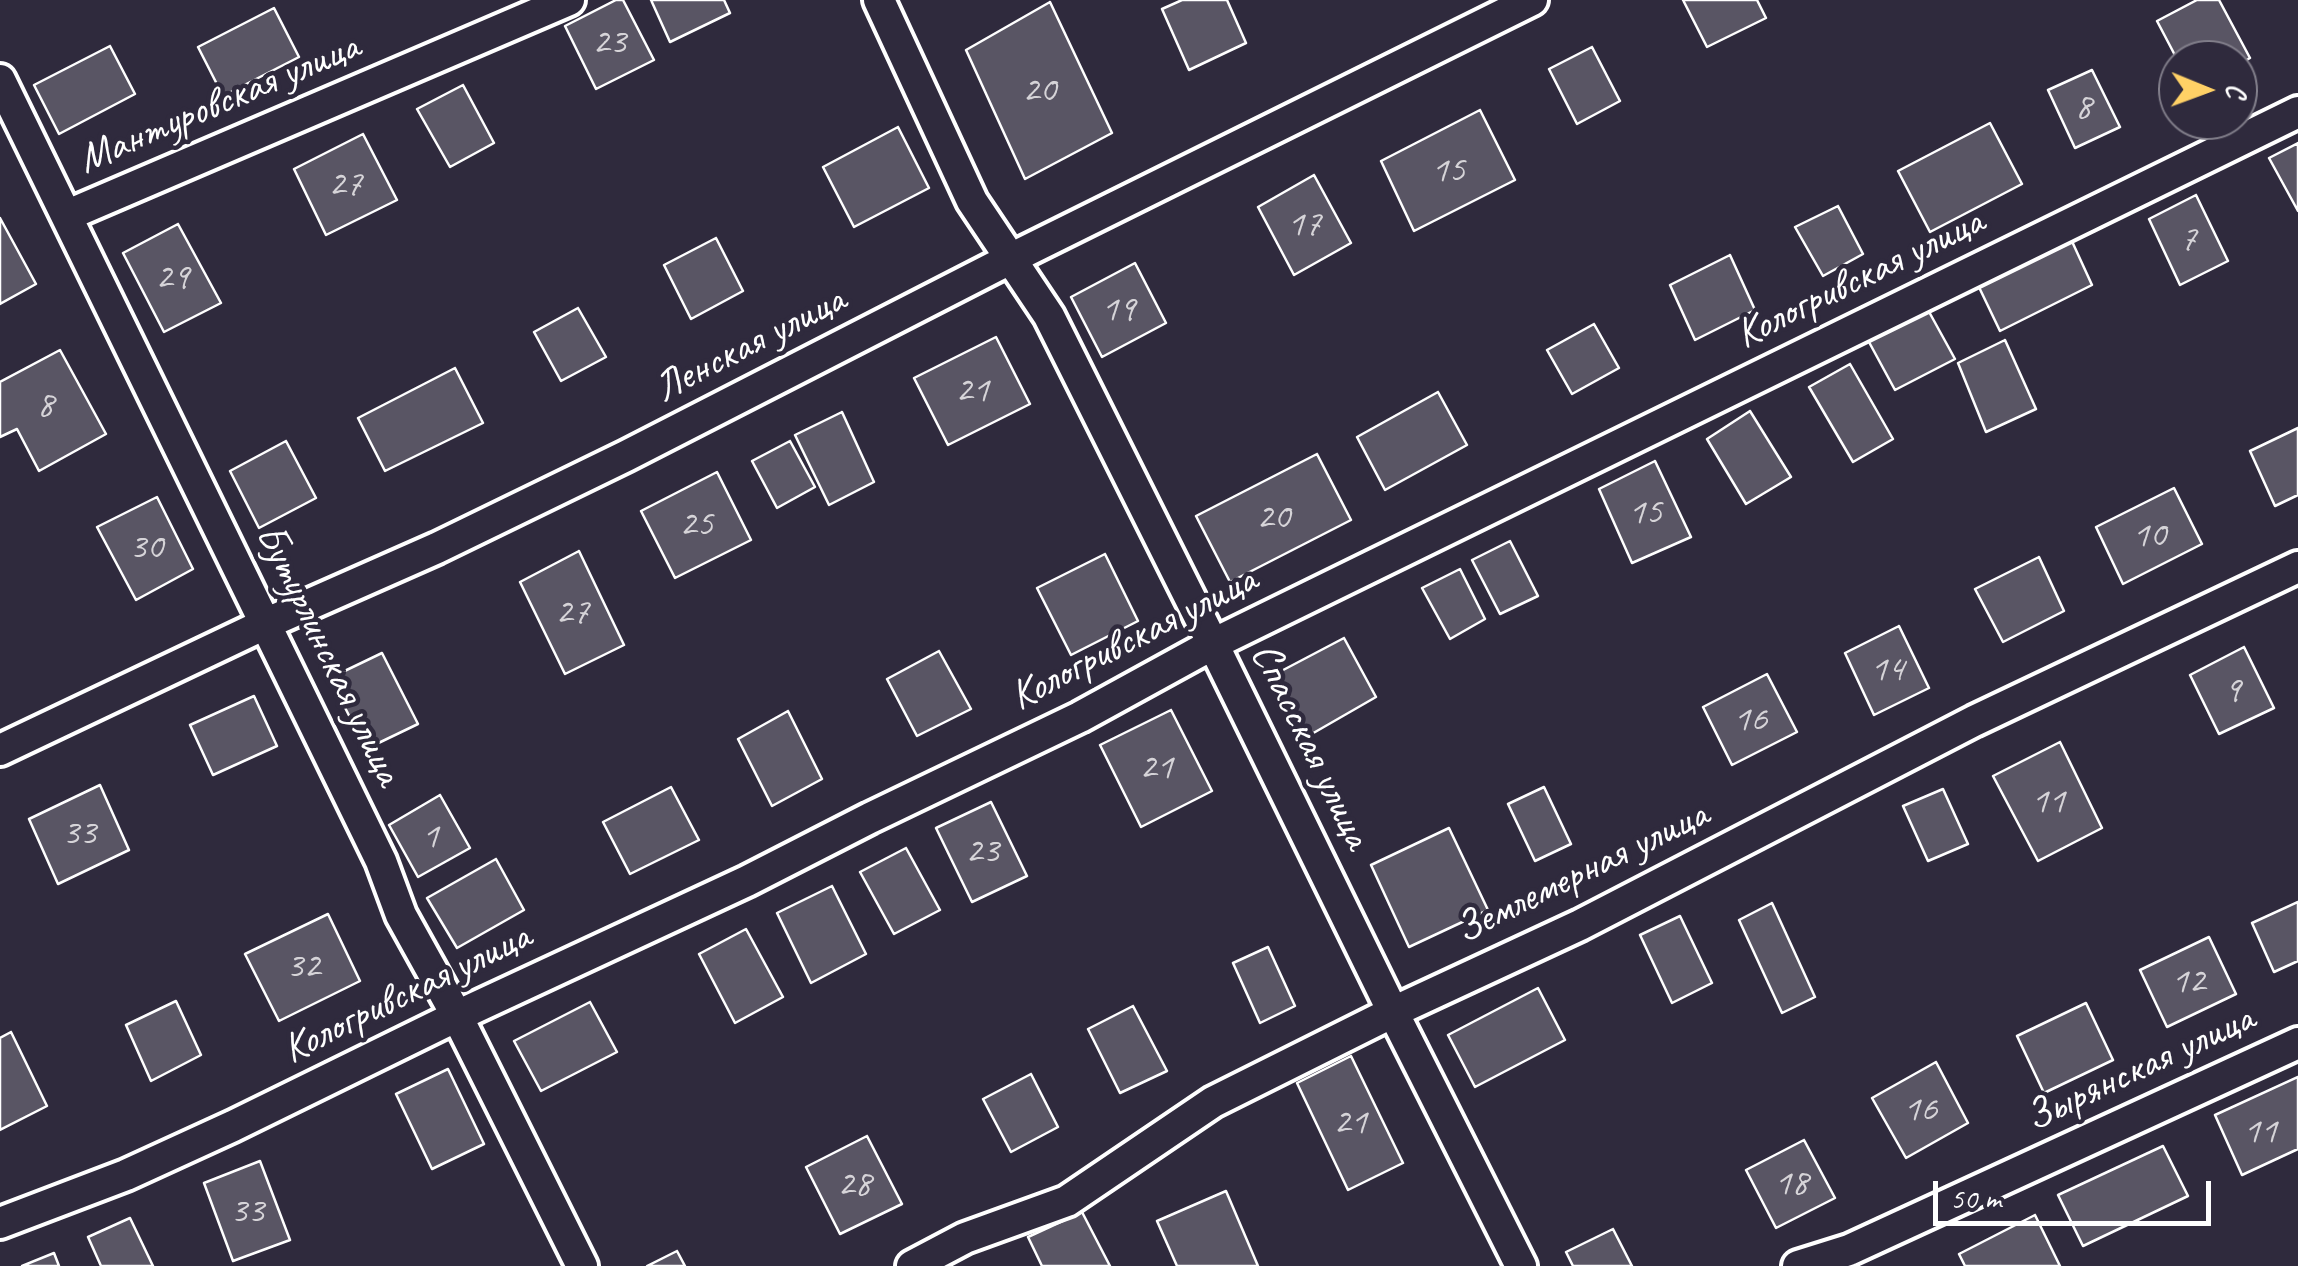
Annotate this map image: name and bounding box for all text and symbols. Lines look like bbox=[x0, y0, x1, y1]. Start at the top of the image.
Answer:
house number: 23 bbox=[592, 20, 626, 66]
street label: Мантуровская улица bbox=[71, 22, 367, 186]
north arrow bbox=[2158, 40, 2258, 140]
house number: 20 bbox=[1022, 68, 1056, 114]
text: С bbox=[2219, 83, 2254, 98]
house number: 8 bbox=[2074, 85, 2092, 131]
house number: 15 bbox=[1431, 148, 1465, 194]
house number: 27 bbox=[328, 162, 362, 208]
street label: Кологривская улица bbox=[1728, 197, 1992, 361]
house number: 17 bbox=[1287, 202, 1321, 248]
house number: 7 bbox=[2179, 217, 2197, 263]
house number: 29 bbox=[155, 255, 189, 301]
street label: Ленская улица bbox=[646, 275, 854, 415]
house number: 19 bbox=[1101, 287, 1135, 333]
house number: 21 bbox=[955, 368, 989, 414]
house number: 8 bbox=[36, 383, 54, 429]
house number: 15 bbox=[1628, 490, 1662, 536]
house number: 20 bbox=[1256, 495, 1290, 541]
house number: 25 bbox=[679, 502, 713, 548]
house number: 10 bbox=[2132, 513, 2166, 559]
street label: Бутурлинская улица bbox=[243, 516, 413, 794]
house number: 30 bbox=[129, 525, 163, 571]
street label: Кологривская улица bbox=[1002, 555, 1266, 723]
house number: 27 bbox=[555, 590, 589, 636]
street label: Спасская улица bbox=[1239, 635, 1381, 857]
house number: 14 bbox=[1870, 647, 1904, 693]
house number: 9 bbox=[2223, 668, 2241, 714]
house number: 16 bbox=[1733, 697, 1767, 743]
house number: 21 bbox=[1139, 745, 1173, 791]
house number: 11 bbox=[2031, 779, 2065, 825]
street label: Землемерная улица bbox=[1447, 790, 1717, 956]
house number: 33 bbox=[62, 811, 96, 857]
house number: 1 bbox=[421, 814, 439, 860]
house number: 23 bbox=[965, 829, 999, 875]
street label: Кологривская улица bbox=[275, 912, 539, 1076]
house number: 32 bbox=[286, 944, 320, 990]
house number: 12 bbox=[2171, 959, 2205, 1005]
street label: Зырянская улица bbox=[2018, 994, 2262, 1144]
house number: 16 bbox=[1903, 1087, 1937, 1133]
house number: 21 bbox=[1333, 1100, 1367, 1146]
house number: 11 bbox=[2243, 1109, 2277, 1155]
house number: 18 bbox=[1774, 1161, 1808, 1207]
scale bar bbox=[1938, 1161, 2216, 1223]
house number: 28 bbox=[837, 1162, 871, 1208]
text: 50 m bbox=[1950, 1179, 2001, 1217]
house number: 33 bbox=[230, 1189, 264, 1235]

